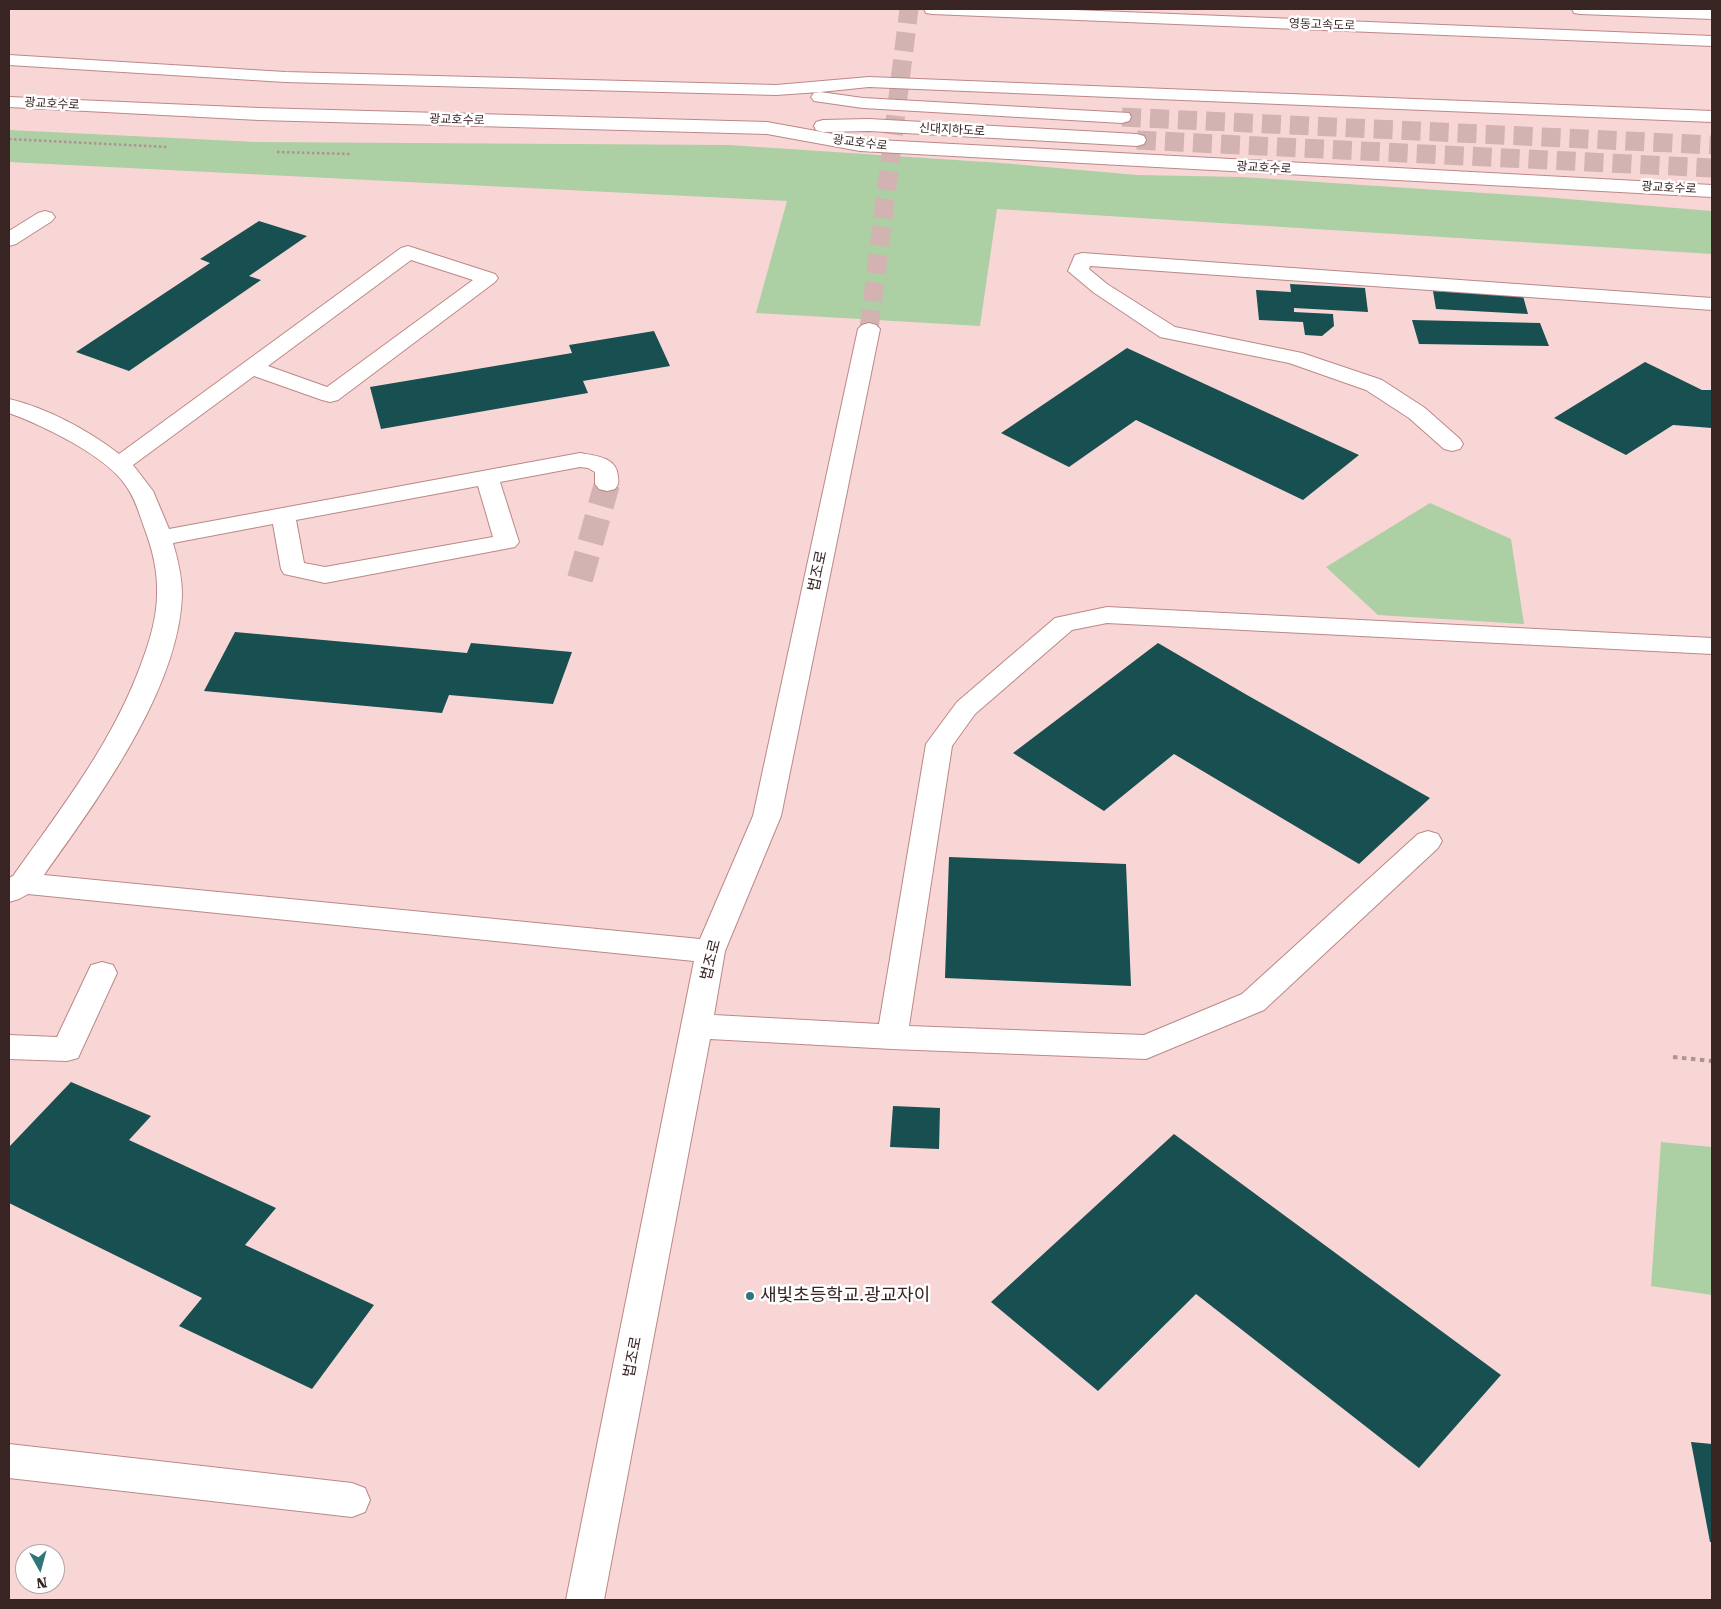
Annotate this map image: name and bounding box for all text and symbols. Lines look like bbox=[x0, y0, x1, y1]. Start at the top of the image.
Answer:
street label: 영동고속도로 bbox=[1289, 17, 1355, 33]
street label: 광교호수로 bbox=[24, 95, 80, 113]
street label: 광교호수로 bbox=[429, 112, 485, 128]
street label: 신대지하도로 bbox=[919, 121, 985, 139]
street label: 광교호수로 bbox=[832, 132, 888, 154]
street label: 광교호수로 bbox=[1236, 159, 1292, 177]
street label: 광교호수로 bbox=[1641, 179, 1697, 197]
street label: 법조로 bbox=[805, 549, 831, 593]
street label: 법조로 bbox=[697, 938, 725, 982]
place label: 새빛초등학교.광교자이 bbox=[760, 1285, 930, 1307]
marker: 새빛초등학교.광교자이 bbox=[744, 1290, 756, 1302]
street label: 법조로 bbox=[620, 1335, 646, 1379]
north arrow bbox=[15, 1544, 65, 1594]
text: N bbox=[35, 1574, 48, 1591]

